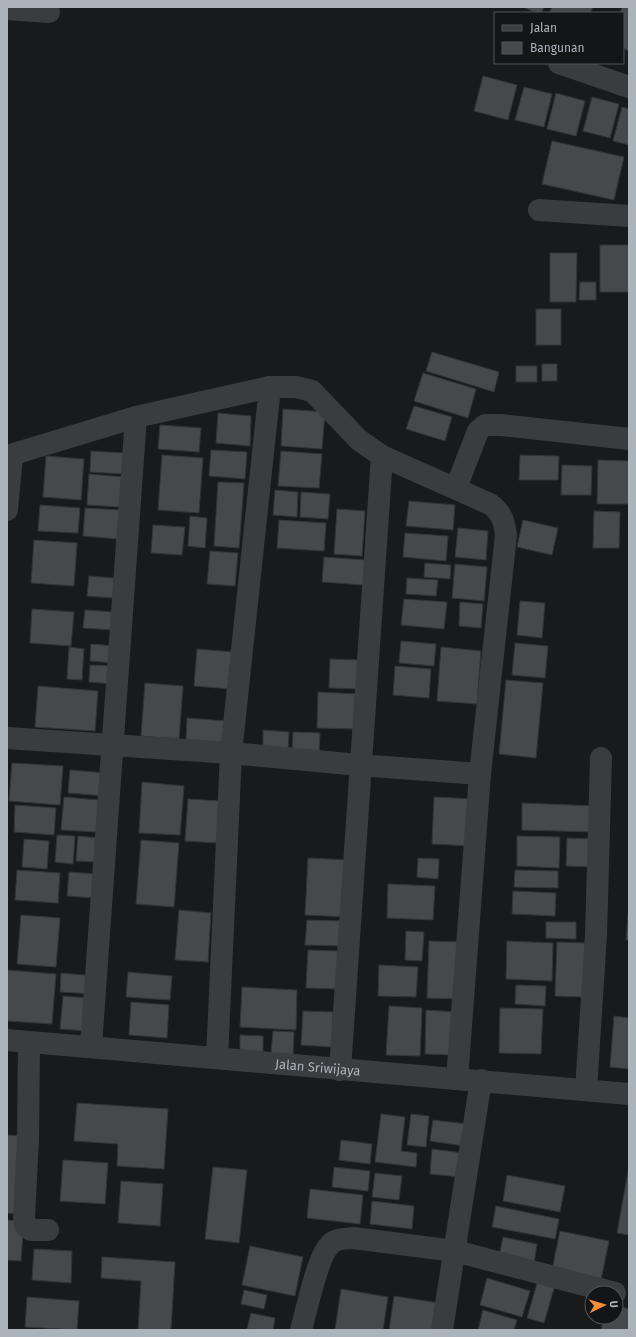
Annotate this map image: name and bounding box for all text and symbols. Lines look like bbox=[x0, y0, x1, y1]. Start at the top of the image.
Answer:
legend bbox=[494, 12, 624, 64]
text: Jalan bbox=[530, 21, 557, 35]
text: Bangunan bbox=[530, 41, 585, 55]
street label: Jalan Sriwijaya bbox=[275, 1056, 361, 1078]
north arrow bbox=[584, 1285, 624, 1325]
text: U bbox=[607, 1300, 620, 1308]

